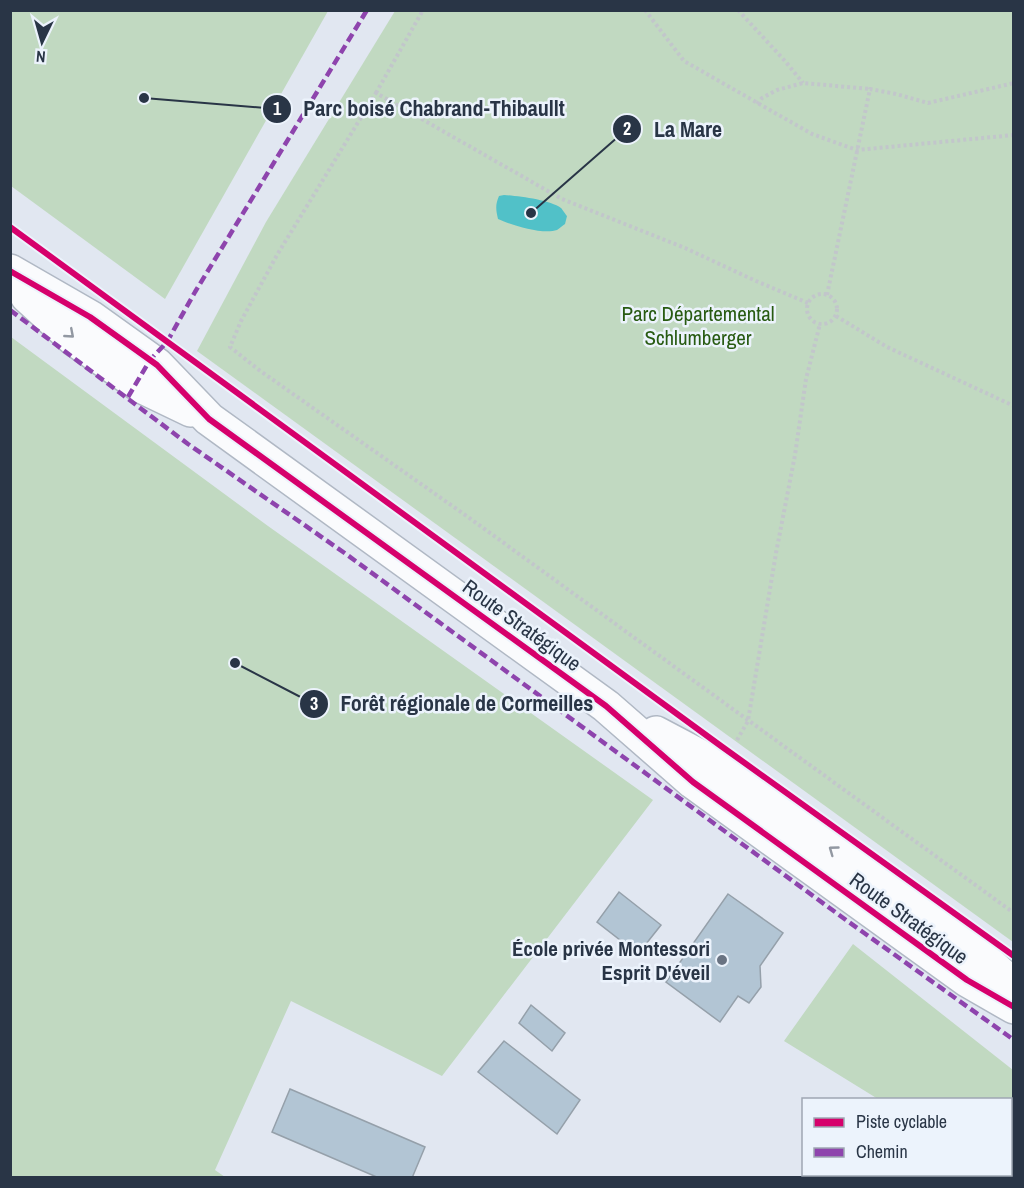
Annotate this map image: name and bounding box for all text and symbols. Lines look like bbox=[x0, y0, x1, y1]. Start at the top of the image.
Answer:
north arrow bbox=[12, 12, 72, 72]
text: N bbox=[35, 46, 46, 68]
callout: Parc boisé Chabrand-Thibaullt bbox=[262, 89, 577, 129]
text: Parc boisé Chabrand-Thibaullt bbox=[303, 93, 565, 123]
text: 1 bbox=[273, 96, 282, 121]
callout: La Mare bbox=[612, 109, 734, 149]
text: La Mare bbox=[654, 114, 722, 144]
text: 2 bbox=[623, 116, 631, 141]
park label: Parc Départemental Schlumberger bbox=[621, 299, 775, 352]
one-way arrow bbox=[63, 327, 73, 338]
street label: Route Stratégique bbox=[457, 572, 587, 678]
callout: Forêt régionale de Cormeilles bbox=[299, 684, 606, 724]
text: Forêt régionale de Cormeilles bbox=[341, 688, 593, 718]
text: 3 bbox=[310, 691, 318, 716]
one-way arrow bbox=[829, 846, 840, 857]
street label: Route Stratégique bbox=[844, 865, 974, 971]
place label: École privée Montessori Esprit D'éveil bbox=[512, 934, 710, 987]
marker: École privée Montessori Esprit D'éveil bbox=[715, 953, 729, 967]
legend bbox=[802, 1098, 1012, 1176]
text: Piste cyclable bbox=[856, 1109, 947, 1134]
text: Chemin bbox=[856, 1139, 908, 1164]

